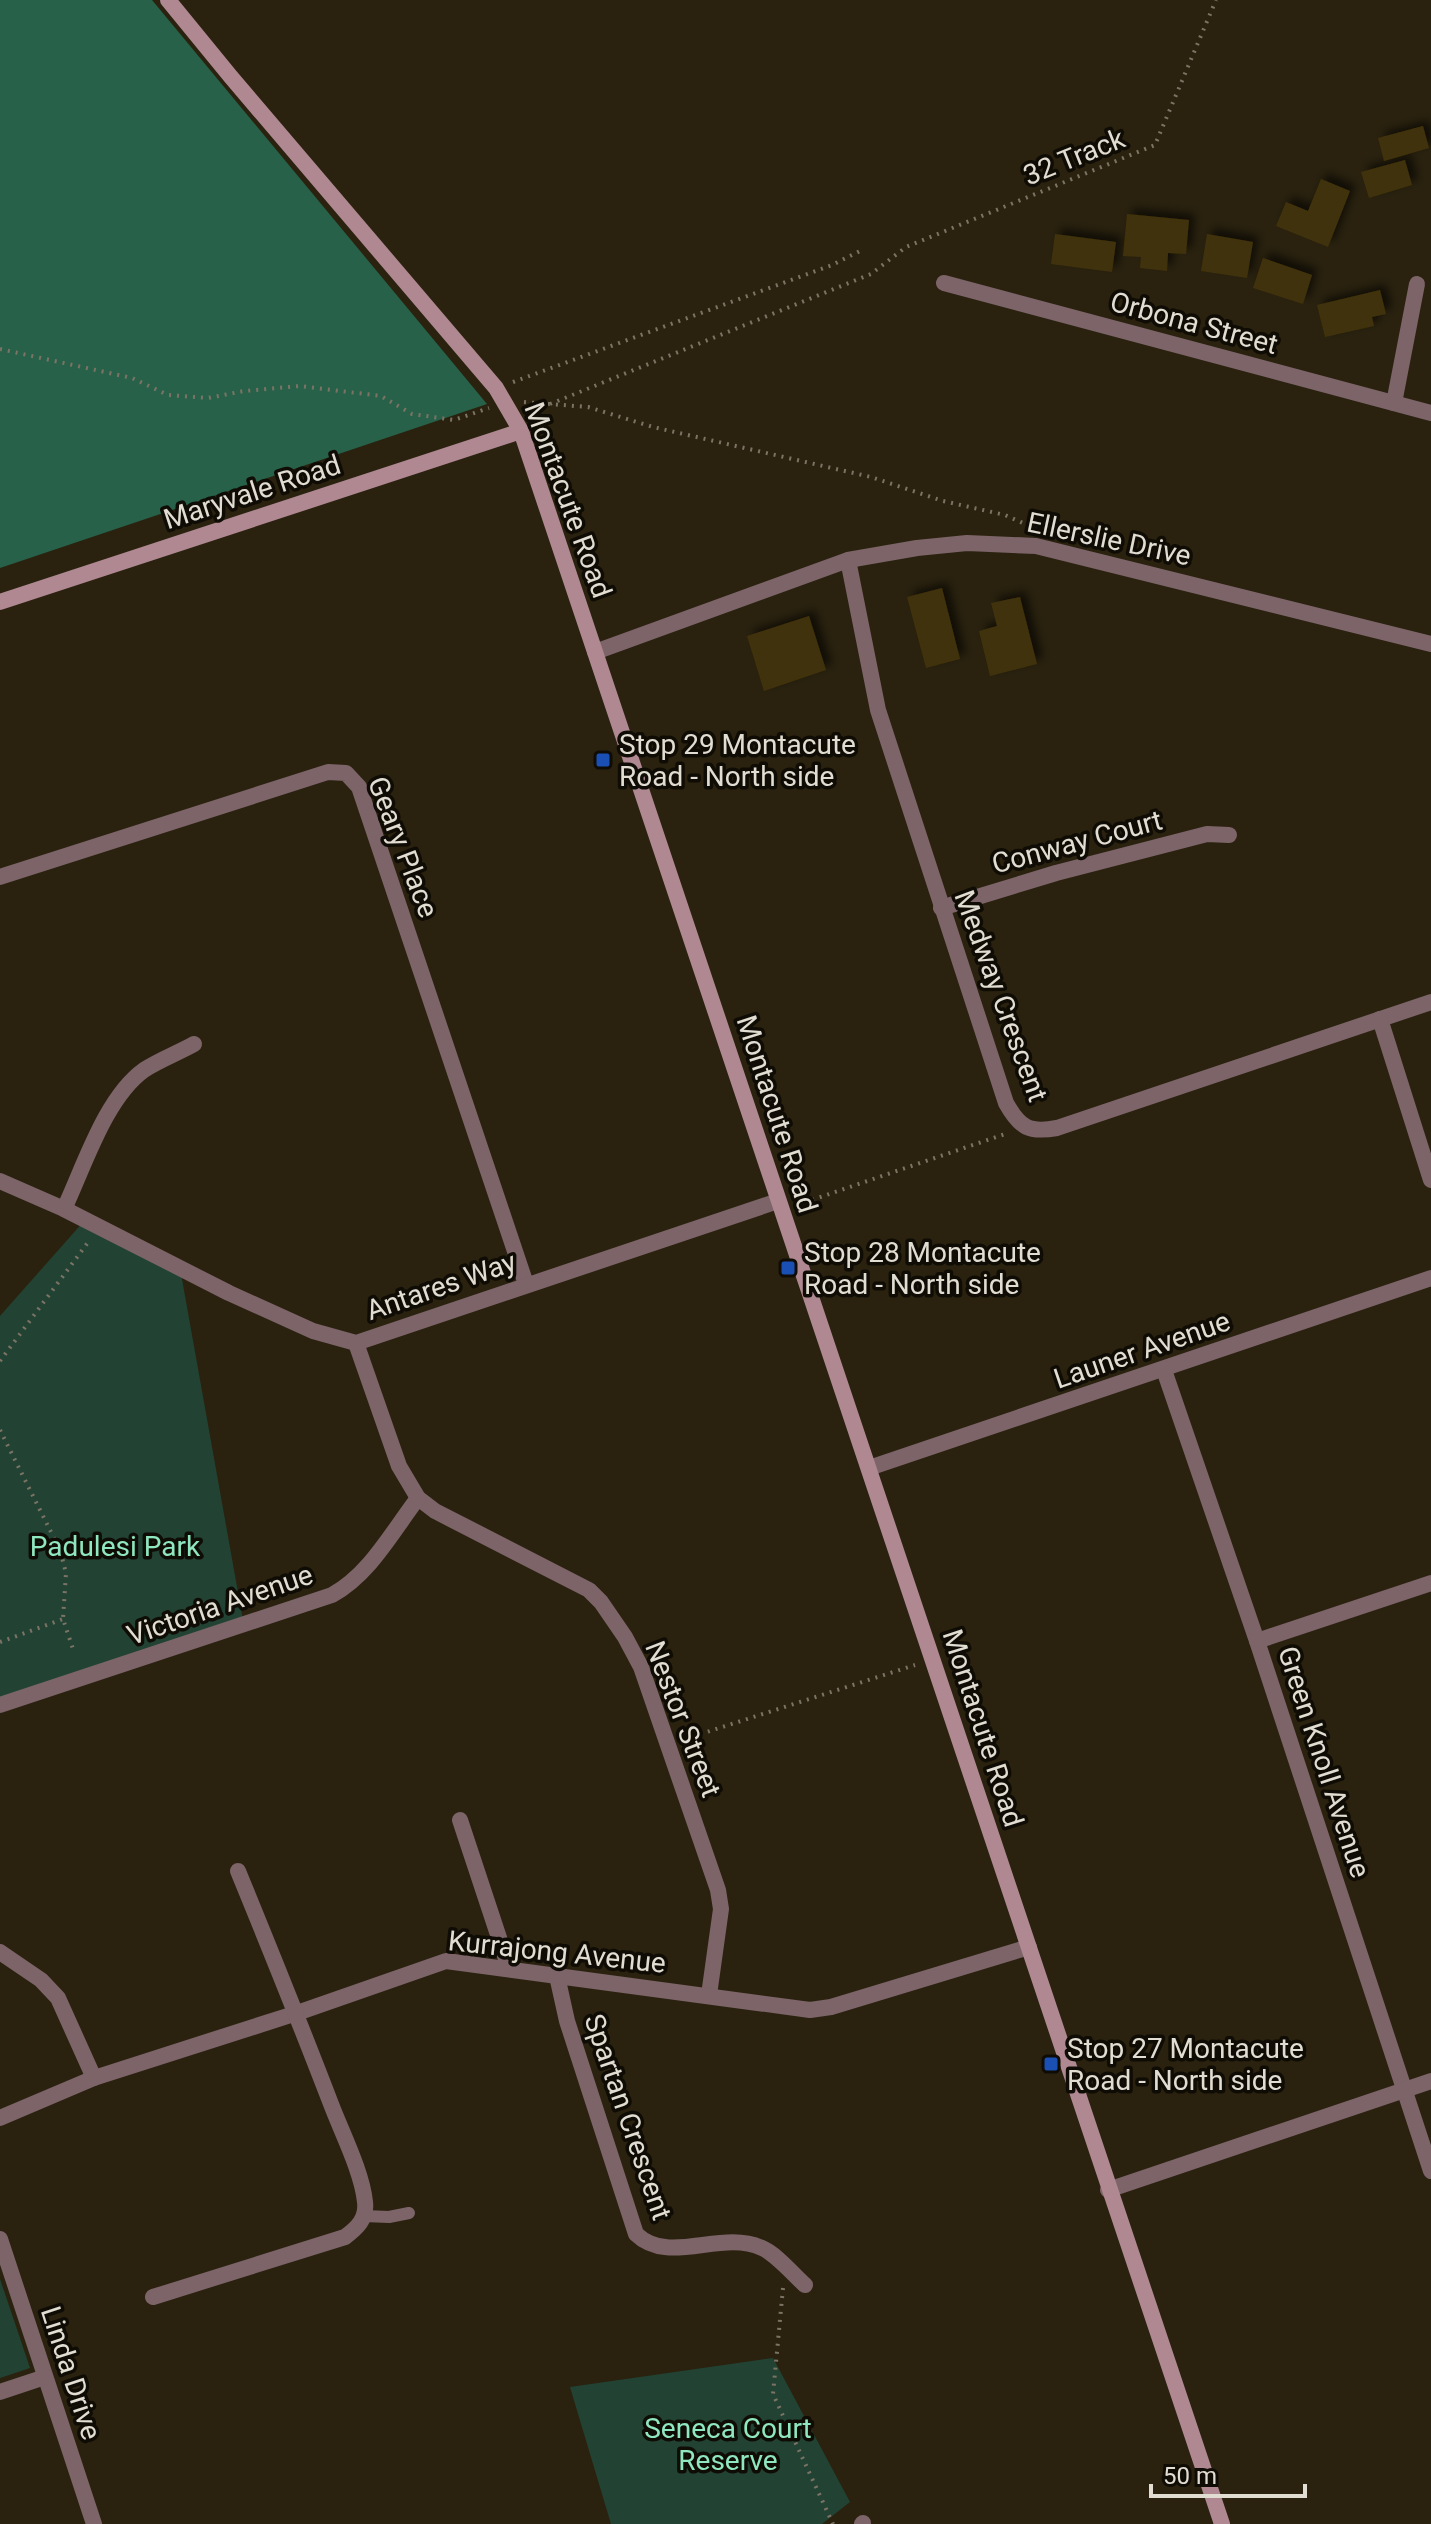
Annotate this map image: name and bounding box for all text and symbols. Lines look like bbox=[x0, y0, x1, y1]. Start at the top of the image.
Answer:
street label: 32 Track bbox=[1018, 121, 1130, 192]
street label: Orbona Street bbox=[1107, 285, 1281, 361]
street label: Montacute Road bbox=[517, 398, 619, 602]
street label: Maryvale Road bbox=[159, 448, 345, 536]
street label: Ellerslie Drive bbox=[1024, 506, 1194, 572]
place label: Stop 29 Montacute Road - North side bbox=[619, 728, 856, 793]
marker: Stop 29 Montacute Road - North side bbox=[594, 751, 612, 769]
street label: Geary Place bbox=[361, 772, 445, 922]
street label: Conway Court bbox=[988, 803, 1166, 881]
street label: Medway Crescent bbox=[947, 886, 1055, 1106]
street label: Montacute Road bbox=[730, 1011, 824, 1217]
place label: Stop 28 Montacute Road - North side bbox=[804, 1236, 1041, 1301]
street label: Antares Way bbox=[362, 1245, 520, 1327]
marker: Stop 28 Montacute Road - North side bbox=[779, 1259, 797, 1277]
street label: Launer Avenue bbox=[1050, 1304, 1234, 1396]
park label: Padulesi Park bbox=[30, 1530, 201, 1563]
street label: Victoria Avenue bbox=[123, 1558, 317, 1652]
street label: Montacute Road bbox=[936, 1625, 1030, 1831]
street label: Nestor Street bbox=[638, 1636, 728, 1802]
street label: Green Knoll Avenue bbox=[1271, 1642, 1377, 1882]
street label: Kurrajong Avenue bbox=[447, 1924, 667, 1980]
street label: Spartan Crescent bbox=[577, 2010, 679, 2224]
place label: Stop 27 Montacute Road - North side bbox=[1067, 2032, 1304, 2097]
marker: Stop 27 Montacute Road - North side bbox=[1042, 2055, 1060, 2073]
street label: Linda Drive bbox=[34, 2302, 108, 2444]
park label: Seneca Court Reserve bbox=[644, 2412, 812, 2477]
scale bar bbox=[1151, 2448, 1305, 2498]
text: 50 m bbox=[1163, 2462, 1217, 2490]

